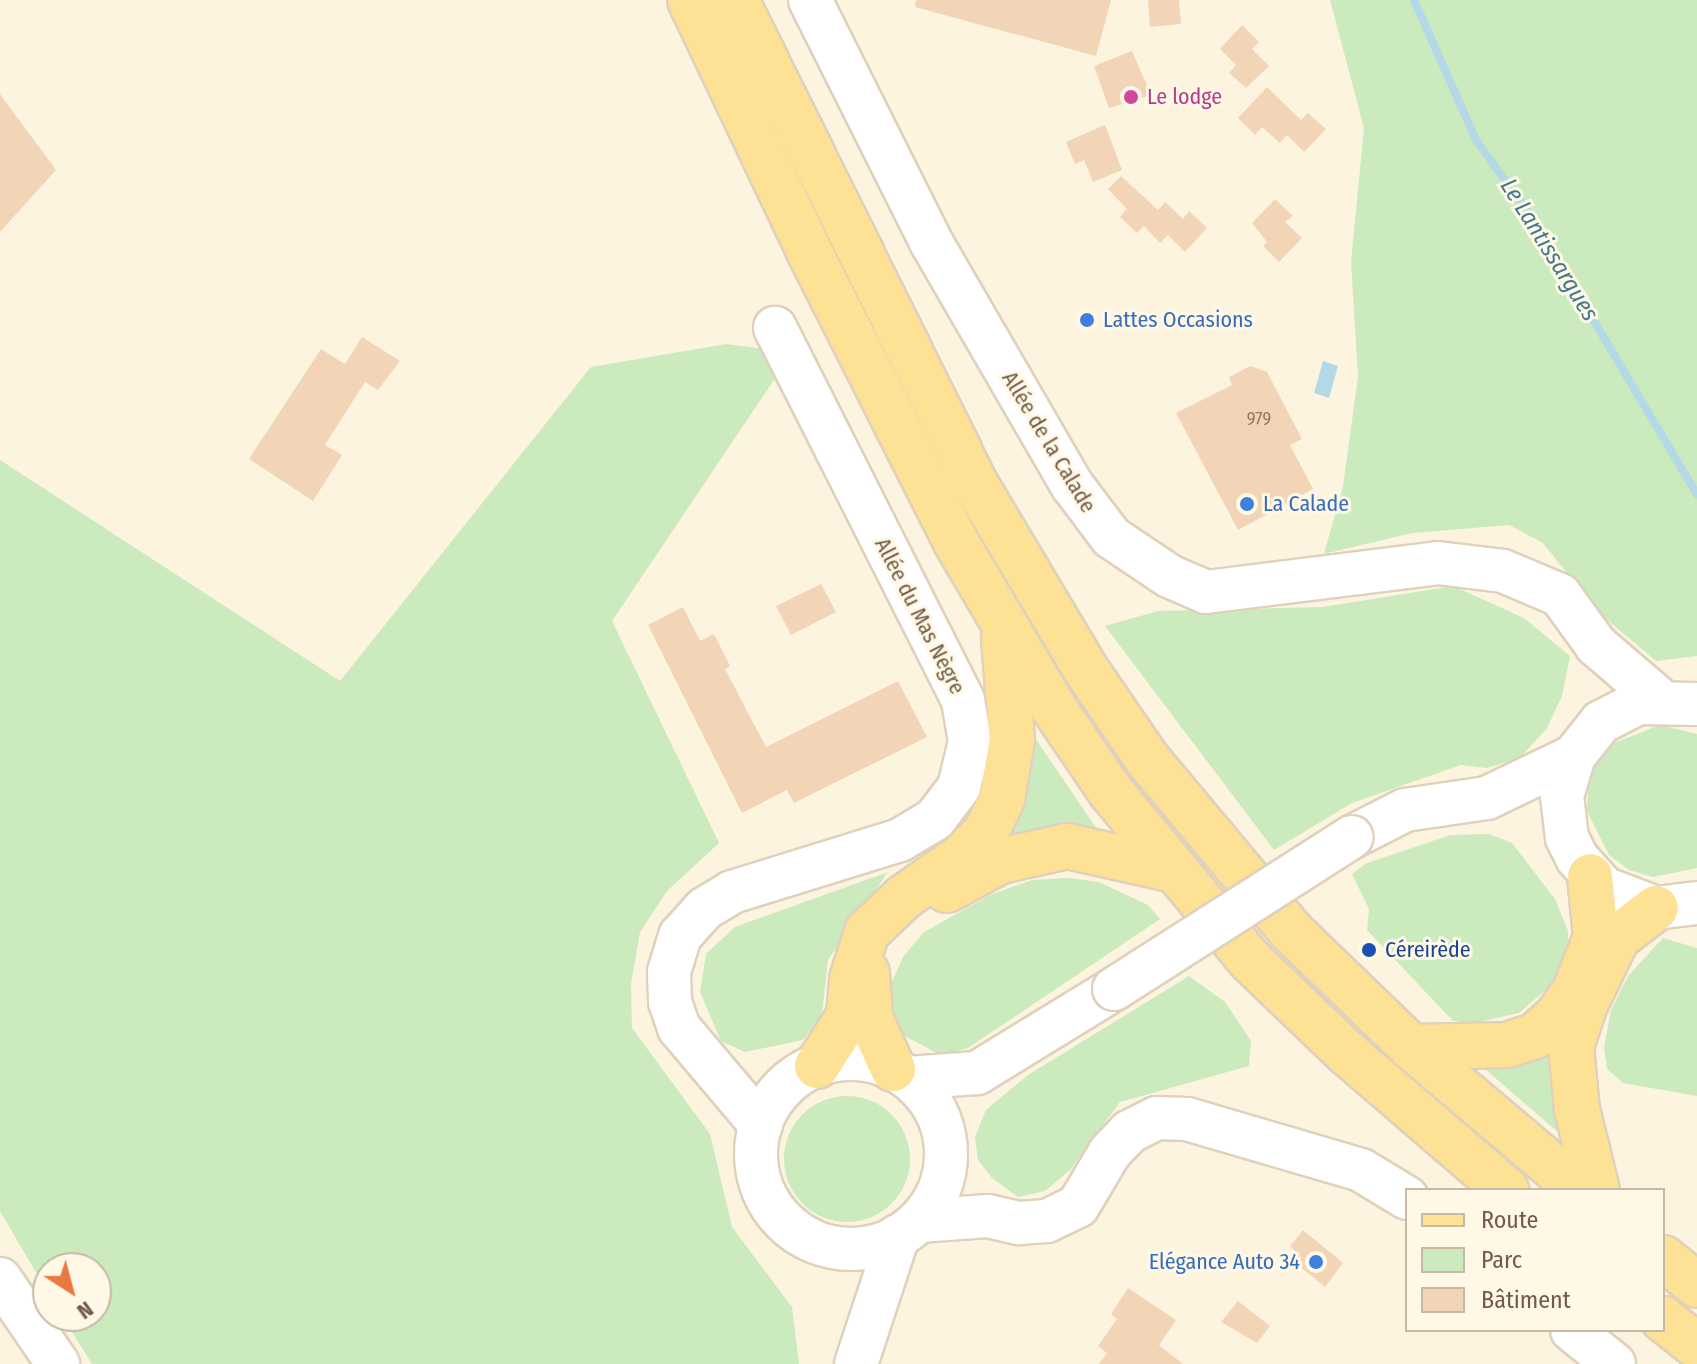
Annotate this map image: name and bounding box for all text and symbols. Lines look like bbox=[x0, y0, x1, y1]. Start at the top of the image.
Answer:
place label: Le lodge bbox=[1147, 84, 1222, 110]
marker: Le lodge bbox=[1122, 88, 1140, 106]
water label: Le Lantissargues bbox=[1494, 173, 1604, 327]
place label: Lattes Occasions bbox=[1103, 307, 1253, 333]
marker: Lattes Occasions bbox=[1078, 311, 1096, 329]
street label: Allée de la Calade bbox=[996, 367, 1102, 517]
house number: 979 bbox=[1247, 408, 1271, 430]
place label: La Calade bbox=[1263, 491, 1349, 517]
marker: La Calade bbox=[1238, 495, 1256, 513]
street label: Allée du Mas Nègre bbox=[869, 533, 971, 699]
place label: Céreirède bbox=[1385, 937, 1471, 963]
marker: Céreirède bbox=[1360, 941, 1378, 959]
legend bbox=[1405, 1188, 1665, 1332]
text: Route bbox=[1481, 1206, 1538, 1234]
text: Parc bbox=[1481, 1246, 1522, 1274]
place label: Elégance Auto 34 bbox=[1149, 1249, 1300, 1275]
north arrow bbox=[32, 1252, 112, 1332]
marker: Elégance Auto 34 bbox=[1307, 1253, 1325, 1271]
text: Bâtiment bbox=[1481, 1286, 1571, 1314]
text: N bbox=[72, 1295, 98, 1325]

